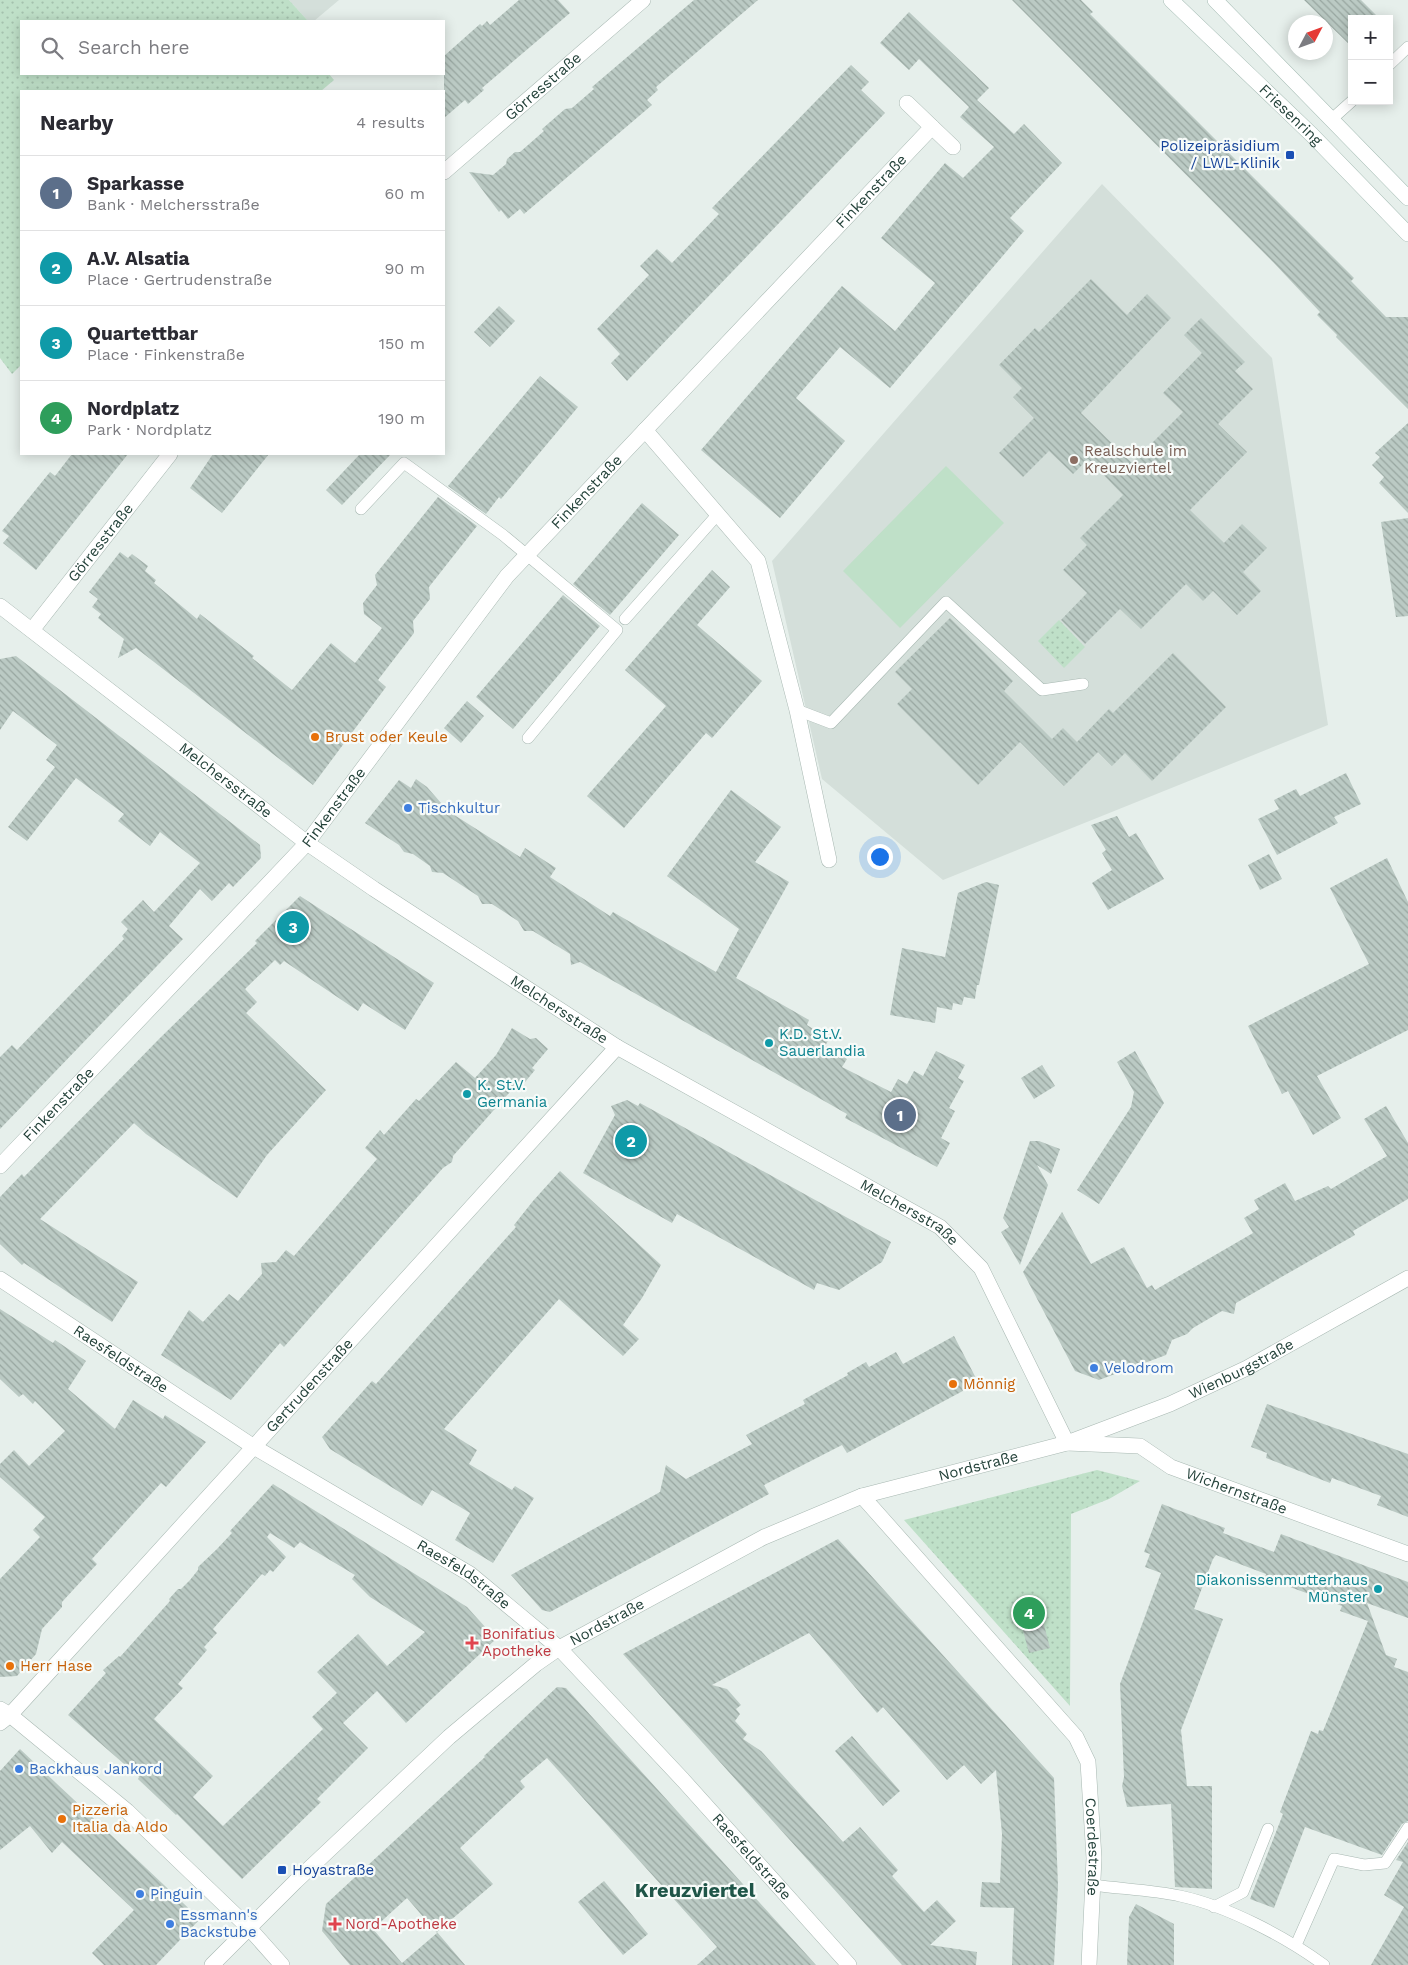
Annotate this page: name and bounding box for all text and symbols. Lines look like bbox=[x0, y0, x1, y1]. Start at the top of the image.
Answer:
north arrow bbox=[1288, 15, 1333, 60]
map controls bbox=[1348, 15, 1393, 105]
button: + bbox=[1348, 15, 1393, 60]
search box bbox=[20, 20, 445, 75]
icon: search bbox=[38, 34, 66, 62]
text: Search here bbox=[78, 36, 189, 59]
street label: Görresstraße bbox=[501, 48, 585, 124]
button: − bbox=[1348, 60, 1393, 105]
street label: Friesenring bbox=[1256, 80, 1326, 149]
text: Nearby bbox=[40, 110, 113, 135]
text: 4 results bbox=[356, 113, 425, 132]
place label: Polizeipräsidium / LWL-Klinik bbox=[1160, 137, 1280, 172]
marker: Polizeipräsidium / LWL-Klinik bbox=[1284, 149, 1296, 161]
street label: Finkenstraße bbox=[832, 150, 910, 232]
text: Sparkasse bbox=[87, 172, 184, 195]
text: 1 bbox=[53, 184, 59, 203]
text: 60 m bbox=[385, 184, 425, 203]
text: Bank · Melchersstraße bbox=[87, 195, 260, 214]
text: A.V. Alsatia bbox=[87, 247, 190, 270]
text: 2 bbox=[51, 259, 61, 278]
text: 90 m bbox=[384, 259, 425, 278]
text: Place · Gertrudenstraße bbox=[87, 270, 272, 289]
text: Quartettbar bbox=[87, 322, 198, 345]
text: 3 bbox=[51, 334, 61, 353]
text: 150 m bbox=[379, 334, 425, 353]
text: Place · Finkenstraße bbox=[87, 345, 245, 364]
text: Nordplatz bbox=[87, 397, 179, 420]
text: 4 bbox=[51, 409, 61, 428]
text: 190 m bbox=[378, 409, 425, 428]
text: Park · Nordplatz bbox=[87, 420, 212, 439]
place label: Realschule im Kreuzviertel bbox=[1084, 442, 1187, 477]
street label: Finkenstraße bbox=[547, 451, 626, 533]
marker: Realschule im Kreuzviertel bbox=[1068, 454, 1080, 466]
street label: Görresstraße bbox=[64, 500, 137, 586]
place label: Brust oder Keule bbox=[325, 728, 448, 746]
marker: Brust oder Keule bbox=[309, 731, 321, 743]
street label: Melchersstraße bbox=[176, 739, 276, 822]
street label: Finkenstraße bbox=[298, 764, 369, 851]
place label: Tischkultur bbox=[418, 799, 500, 817]
marker: Tischkultur bbox=[402, 802, 414, 814]
your location bbox=[867, 844, 893, 870]
pin: 3 bbox=[277, 908, 309, 946]
street label: Melchersstraße bbox=[507, 971, 611, 1048]
place label: K.D. St.V. Sauerlandia bbox=[779, 1025, 866, 1060]
marker: K.D. St.V. Sauerlandia bbox=[763, 1037, 775, 1049]
street label: Finkenstraße bbox=[19, 1064, 98, 1145]
place label: K. St.V. Germania bbox=[477, 1076, 548, 1111]
marker: K. St.V. Germania bbox=[461, 1088, 473, 1100]
pin: 1 bbox=[884, 1096, 916, 1134]
pin: 2 bbox=[615, 1122, 647, 1160]
street label: Melchersstraße bbox=[857, 1175, 962, 1249]
street label: Raesfeldstraße bbox=[70, 1321, 172, 1397]
street label: Gertrudenstraße bbox=[262, 1335, 357, 1436]
street label: Wienburgstraße bbox=[1186, 1335, 1297, 1403]
place label: Velodrom bbox=[1104, 1359, 1174, 1377]
marker: Velodrom bbox=[1088, 1362, 1100, 1374]
place label: Mönnig bbox=[963, 1375, 1015, 1393]
marker: Mönnig bbox=[947, 1378, 959, 1390]
street label: Nordstraße bbox=[937, 1447, 1020, 1485]
street label: Wichernstraße bbox=[1183, 1464, 1290, 1518]
street label: Raesfeldstraße bbox=[414, 1536, 514, 1613]
place label: Diakonissenmutterhaus Münster bbox=[1196, 1571, 1368, 1606]
marker: Diakonissenmutterhaus Münster bbox=[1372, 1583, 1384, 1595]
pin: 4 bbox=[1013, 1594, 1045, 1632]
street label: Nordstraße bbox=[567, 1595, 647, 1649]
place label: Bonifatius Apotheke bbox=[482, 1625, 555, 1660]
marker: Bonifatius Apotheke bbox=[466, 1637, 478, 1649]
place label: Herr Hase bbox=[20, 1657, 93, 1675]
marker: Herr Hase bbox=[4, 1660, 16, 1672]
place label: Backhaus Jankord bbox=[29, 1760, 162, 1778]
marker: Backhaus Jankord bbox=[13, 1763, 25, 1775]
street label: Coerdestraße bbox=[1081, 1797, 1103, 1896]
place label: Pizzeria Italia da Aldo bbox=[72, 1801, 168, 1836]
street label: Raesfeldstraße bbox=[708, 1810, 795, 1904]
marker: Pizzeria Italia da Aldo bbox=[56, 1813, 68, 1825]
place label: Hoyastraße bbox=[292, 1861, 374, 1879]
marker: Hoyastraße bbox=[276, 1864, 288, 1876]
district label: Kreuzviertel bbox=[635, 1878, 756, 1902]
place label: Pinguin bbox=[150, 1885, 203, 1903]
marker: Pinguin bbox=[134, 1888, 146, 1900]
place label: Essmann's Backstube bbox=[180, 1906, 258, 1941]
place label: Nord-Apotheke bbox=[345, 1915, 457, 1933]
marker: Essmann's Backstube bbox=[164, 1918, 176, 1930]
marker: Nord-Apotheke bbox=[329, 1918, 341, 1930]

